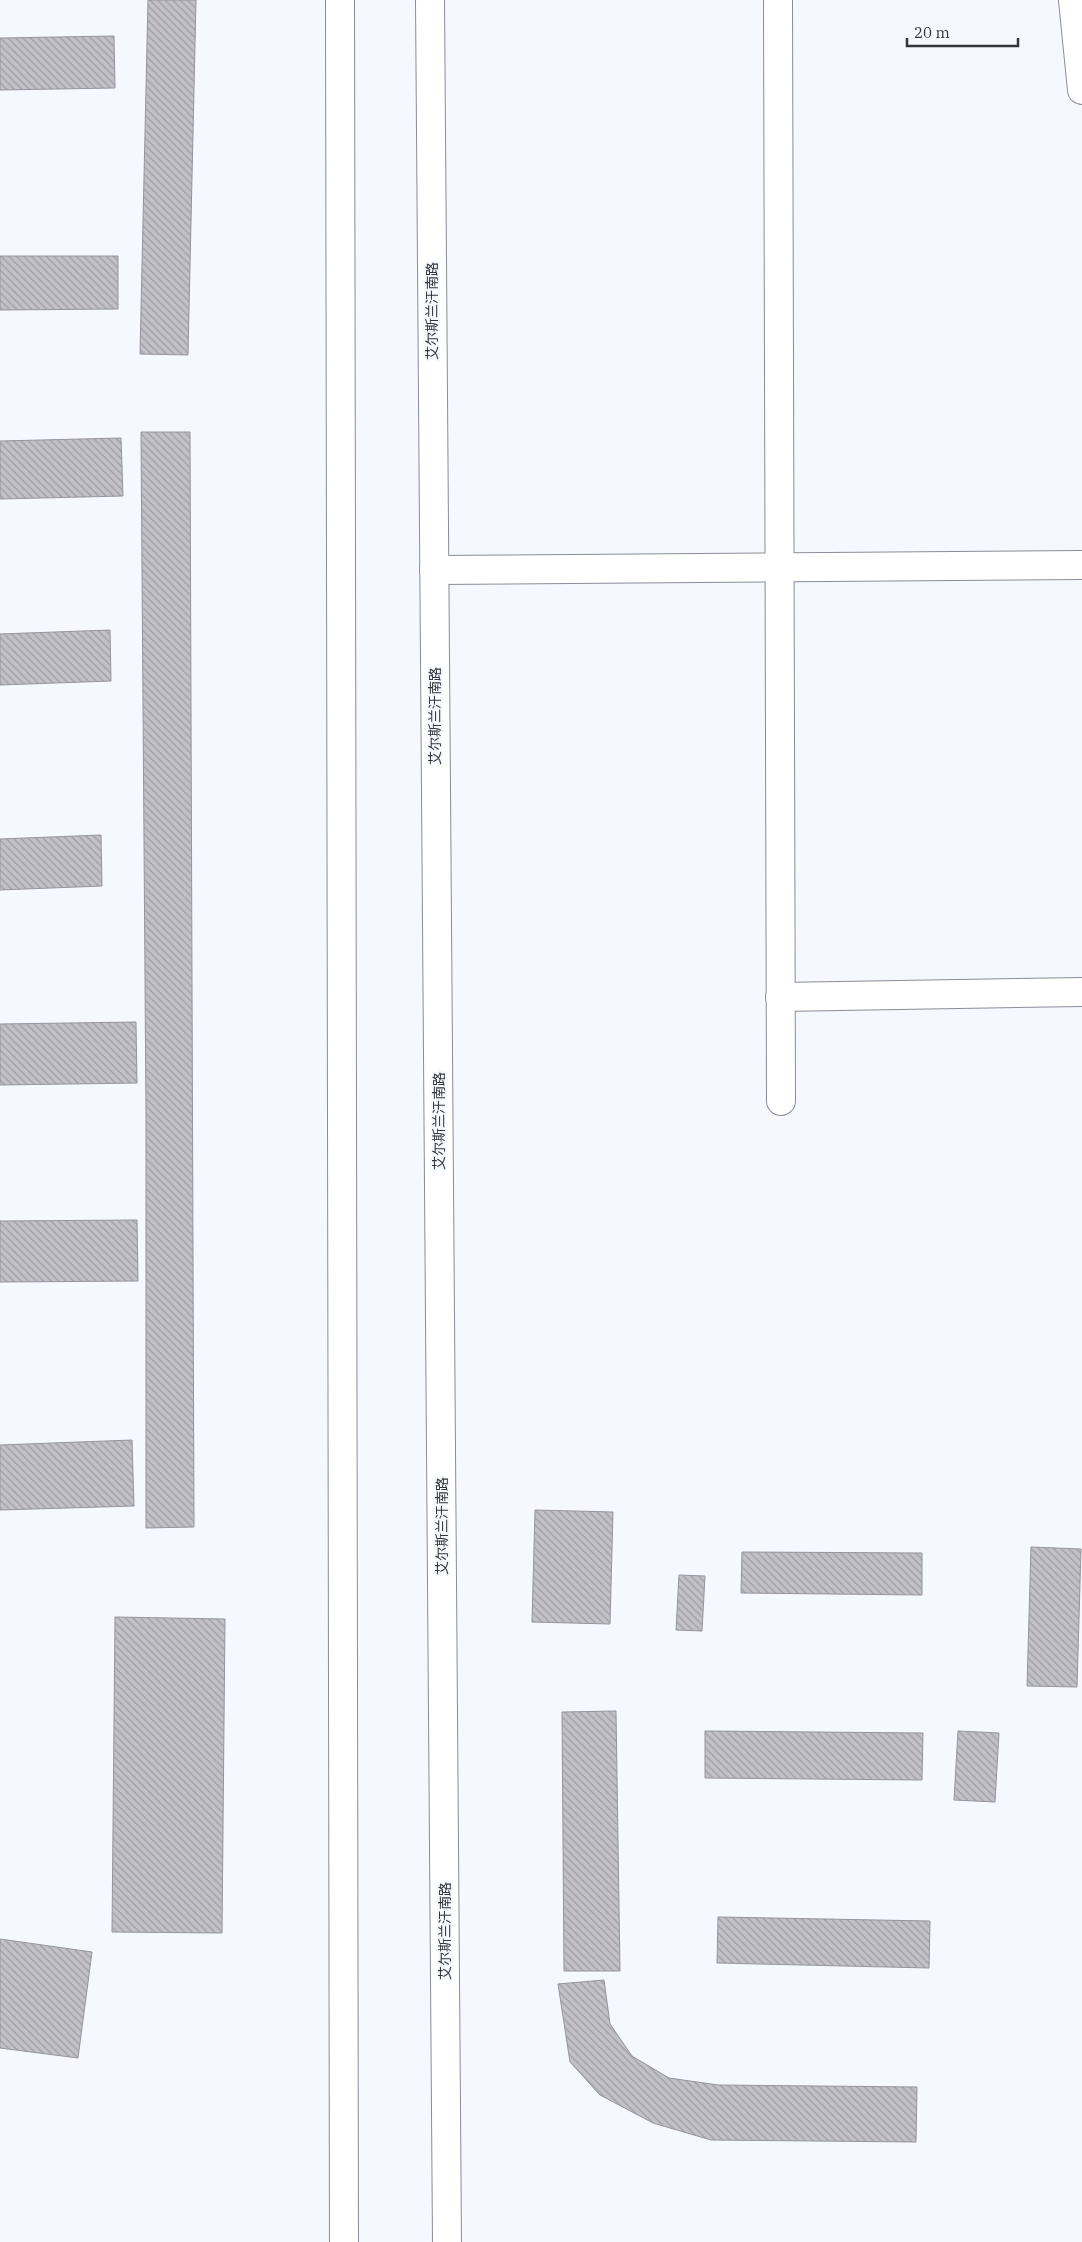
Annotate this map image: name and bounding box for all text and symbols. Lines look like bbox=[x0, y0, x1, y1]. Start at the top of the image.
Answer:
scale bar bbox=[907, 15, 1018, 47]
text: 20 m bbox=[914, 23, 950, 42]
street label: 艾尔斯兰汗南路 bbox=[423, 262, 441, 360]
street label: 艾尔斯兰汗南路 bbox=[426, 667, 444, 765]
street label: 艾尔斯兰汗南路 bbox=[430, 1072, 448, 1170]
street label: 艾尔斯兰汗南路 bbox=[433, 1477, 451, 1575]
street label: 艾尔斯兰汗南路 bbox=[436, 1882, 454, 1980]

